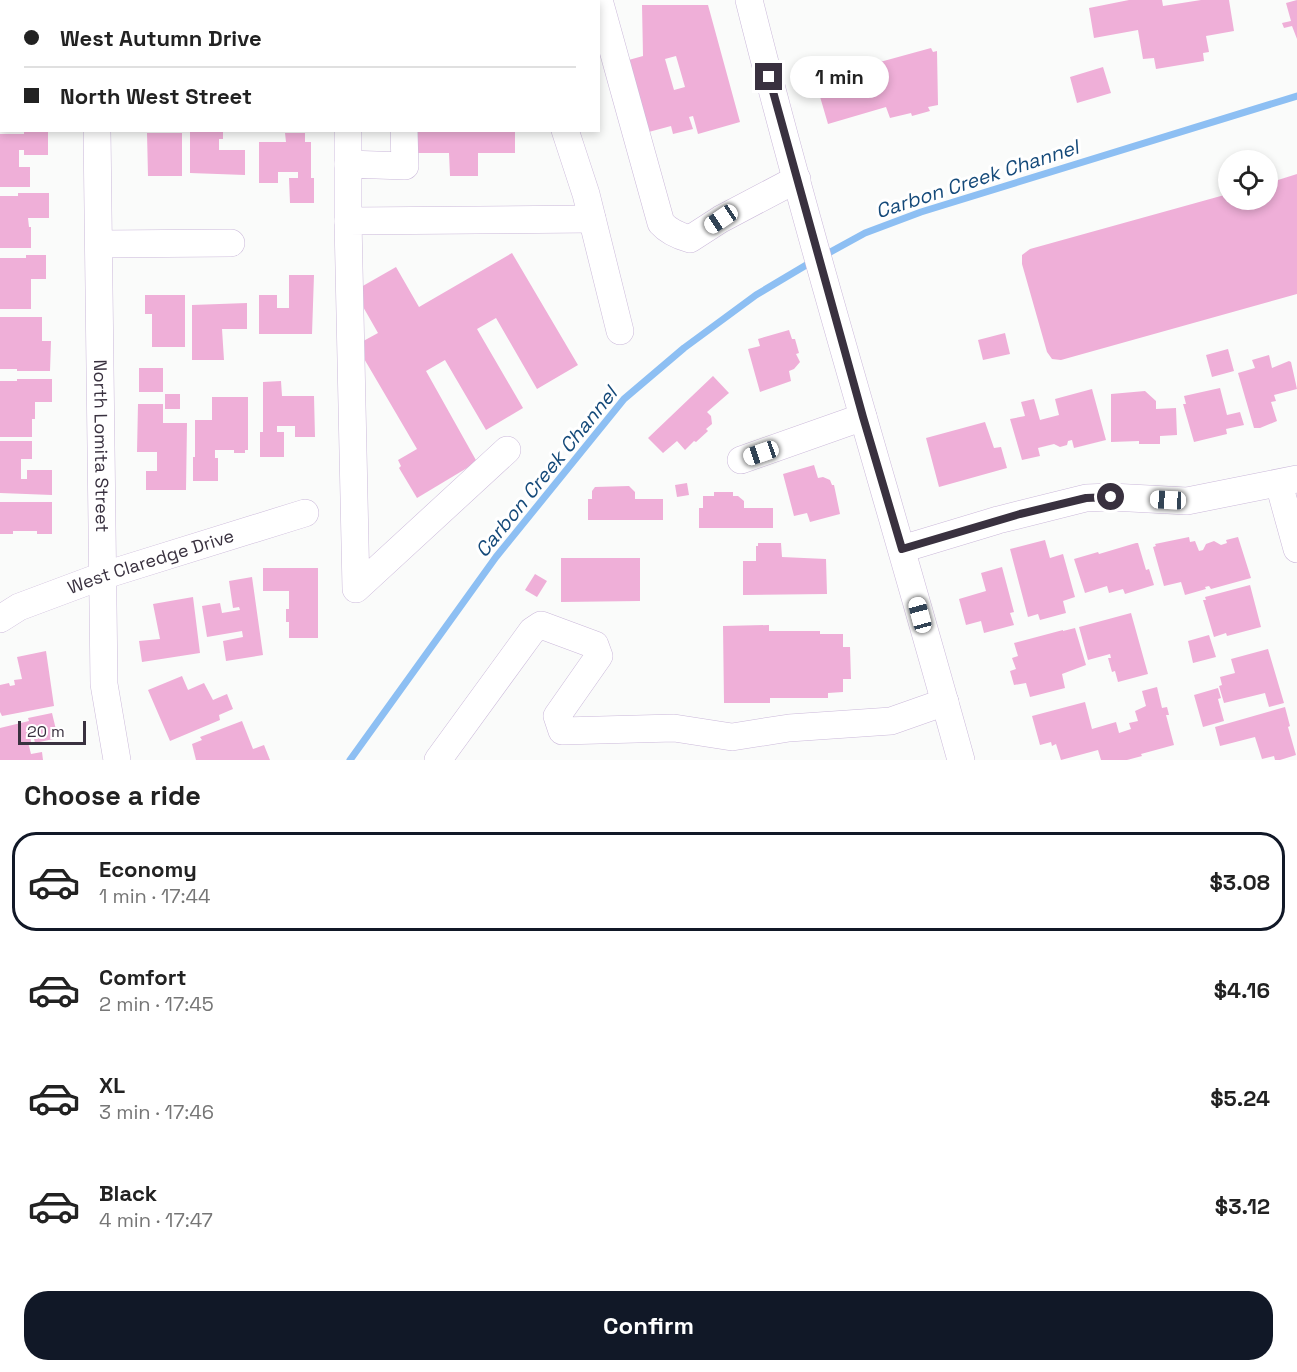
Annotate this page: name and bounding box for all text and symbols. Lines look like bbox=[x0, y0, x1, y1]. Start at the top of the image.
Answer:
text: West Autumn Drive bbox=[60, 24, 262, 52]
callout: 1 min bbox=[790, 56, 889, 98]
route end bbox=[755, 63, 782, 90]
text: 1 min bbox=[815, 64, 864, 90]
text: North West Street bbox=[60, 82, 252, 110]
water label: Carbon Creek Channel bbox=[872, 133, 1084, 224]
map controls bbox=[1218, 150, 1278, 210]
button: locate bbox=[1218, 150, 1278, 210]
car bbox=[701, 201, 741, 237]
street label: North Lomita Street bbox=[89, 359, 114, 533]
water label: Carbon Creek Channel bbox=[469, 380, 624, 563]
car bbox=[741, 439, 781, 467]
route start bbox=[1097, 483, 1124, 510]
car bbox=[1150, 490, 1186, 510]
street label: West Claredge Drive bbox=[64, 524, 237, 599]
car bbox=[907, 595, 933, 635]
scale bar bbox=[18, 718, 86, 746]
text: 20 m bbox=[27, 721, 65, 742]
text: Choose a ride bbox=[24, 778, 201, 813]
icon: car bbox=[27, 855, 81, 909]
text: Economy bbox=[99, 855, 197, 883]
text: $3.08 bbox=[1210, 868, 1270, 896]
text: 1 min · 17:44 bbox=[99, 883, 211, 909]
icon: car bbox=[27, 963, 81, 1017]
text: Comfort bbox=[99, 963, 187, 991]
text: $4.16 bbox=[1214, 976, 1270, 1004]
text: 2 min · 17:45 bbox=[99, 991, 214, 1017]
icon: car bbox=[27, 1071, 81, 1125]
text: XL bbox=[99, 1071, 125, 1099]
text: $5.24 bbox=[1210, 1084, 1270, 1112]
text: 3 min · 17:46 bbox=[99, 1099, 214, 1125]
icon: car bbox=[27, 1179, 81, 1233]
text: Black bbox=[99, 1179, 157, 1207]
text: $3.12 bbox=[1215, 1192, 1270, 1220]
text: 4 min · 17:47 bbox=[99, 1207, 213, 1233]
button: Confirm bbox=[24, 1291, 1273, 1360]

